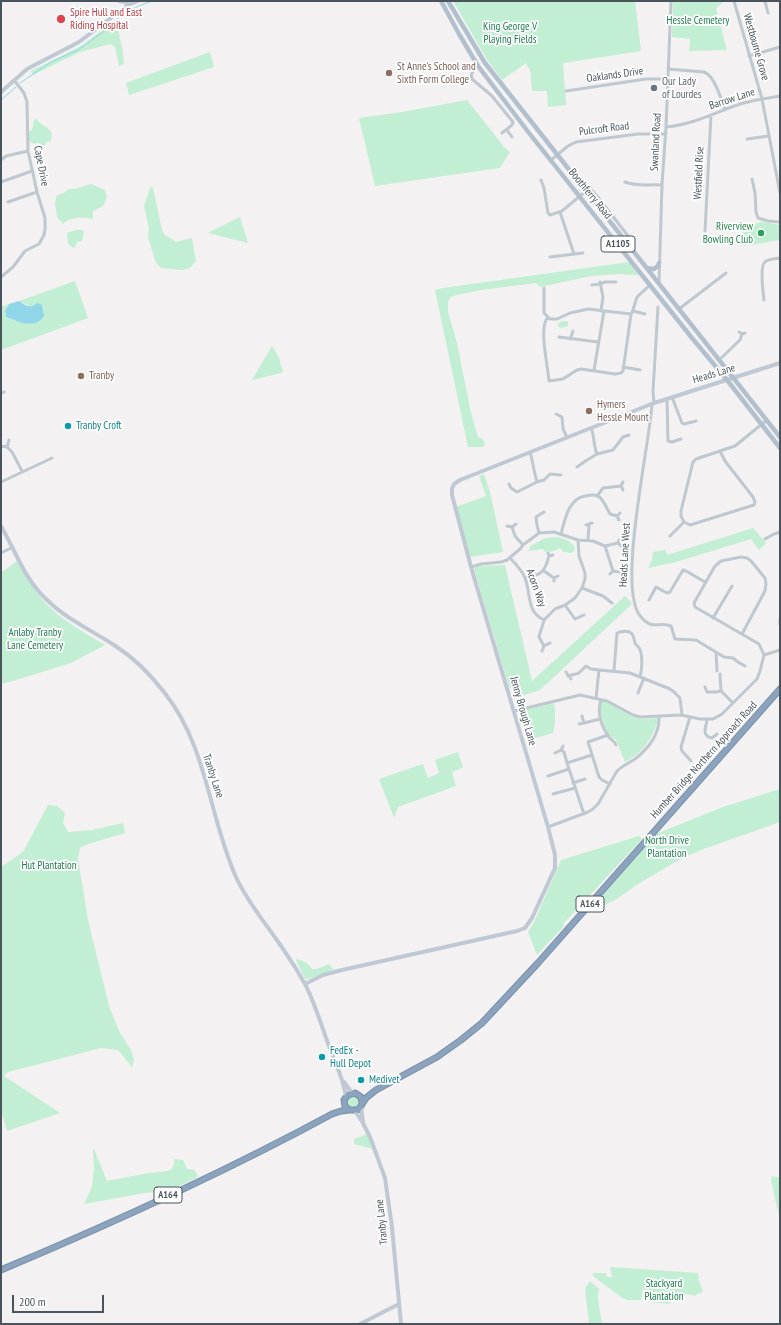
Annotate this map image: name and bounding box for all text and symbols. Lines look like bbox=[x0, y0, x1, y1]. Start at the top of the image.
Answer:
place label: Spire Hull and East Riding Hospital bbox=[70, 6, 142, 32]
street label: Westbourne Grove bbox=[740, 12, 772, 82]
marker: Spire Hull and East Riding Hospital bbox=[55, 13, 67, 25]
park label: Hessle Cemetery bbox=[667, 14, 729, 28]
park label: King George V Playing Fields bbox=[483, 20, 537, 46]
place label: St Anne's School and Sixth Form College bbox=[397, 60, 476, 86]
street label: Oaklands Drive bbox=[586, 64, 644, 86]
marker: St Anne's School and Sixth Form College bbox=[384, 68, 394, 78]
place label: Our Lady of Lourdes bbox=[662, 75, 701, 101]
marker: Our Lady of Lourdes bbox=[649, 83, 659, 93]
street label: Barrow Lane bbox=[707, 85, 757, 113]
street label: Swanland Road bbox=[648, 113, 664, 171]
street label: Pulcroft Road bbox=[578, 119, 630, 139]
street label: Cape Drive bbox=[31, 145, 51, 187]
street label: Westfield Rise bbox=[691, 146, 707, 200]
street label: Boothferry Road bbox=[566, 166, 614, 222]
place label: Riverview Bowling Club bbox=[703, 220, 753, 246]
marker: Riverview Bowling Club bbox=[756, 228, 766, 238]
road number: A1105 bbox=[601, 236, 635, 252]
street label: Heads Lane bbox=[691, 361, 737, 387]
place label: Tranby bbox=[89, 369, 114, 383]
marker: Tranby bbox=[76, 371, 86, 381]
place label: Hymers Hessle Mount bbox=[597, 398, 649, 424]
marker: Hymers Hessle Mount bbox=[584, 406, 594, 416]
place label: Tranby Croft bbox=[76, 419, 122, 433]
marker: Tranby Croft bbox=[63, 421, 73, 431]
street label: Heads Lane West bbox=[617, 522, 633, 588]
street label: Acorn Way bbox=[523, 567, 549, 609]
park label: Anlaby Tranby Lane Cemetery bbox=[7, 626, 63, 652]
street label: Jenny Brough Lane bbox=[507, 675, 539, 747]
street label: Humber Bridge Northern Approach Road bbox=[648, 699, 760, 821]
street label: Tranby Lane bbox=[200, 752, 226, 800]
park label: North Drive Plantation bbox=[645, 834, 689, 860]
park label: Hut Plantation bbox=[21, 859, 77, 873]
road number: A164 bbox=[576, 896, 604, 912]
place label: FedEx - Hull Depot bbox=[330, 1044, 371, 1070]
marker: FedEx - Hull Depot bbox=[317, 1052, 327, 1062]
place label: Medivet bbox=[369, 1073, 400, 1087]
marker: Medivet bbox=[356, 1075, 366, 1085]
road number: A164 bbox=[154, 1187, 182, 1203]
street label: Tranby Lane bbox=[373, 1199, 391, 1245]
park label: Stackyard Plantation bbox=[644, 1277, 684, 1303]
scale bar bbox=[14, 1287, 106, 1313]
text: 200 m bbox=[19, 1294, 46, 1309]

